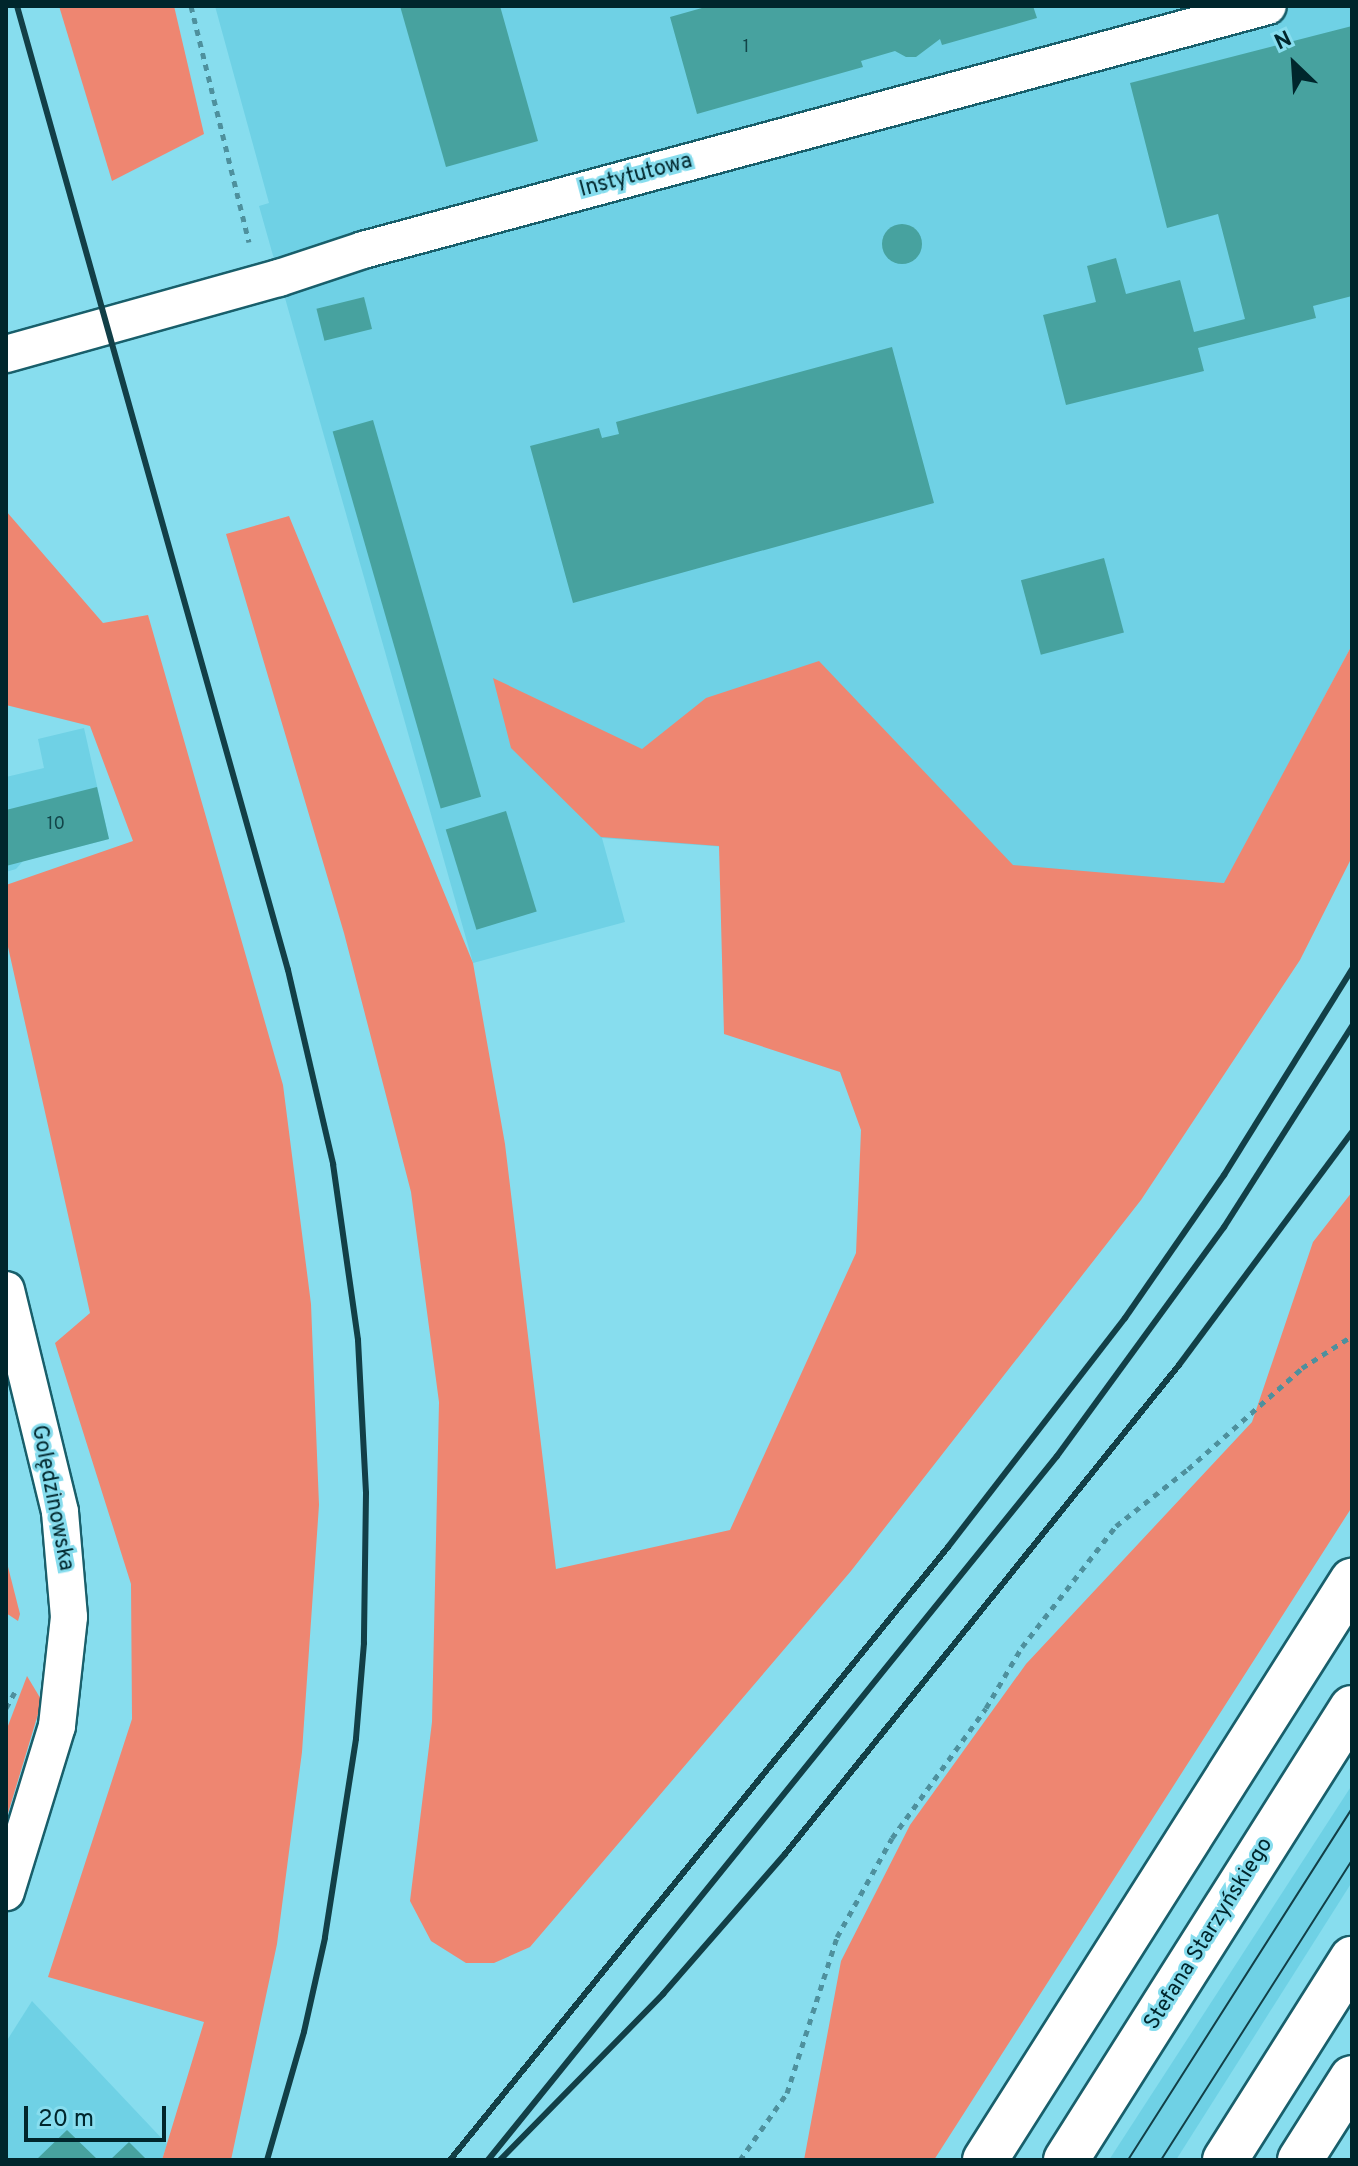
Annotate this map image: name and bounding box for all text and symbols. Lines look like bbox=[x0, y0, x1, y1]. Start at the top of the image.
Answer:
north arrow bbox=[1254, 24, 1334, 104]
text: N bbox=[1271, 26, 1297, 57]
house number: 1 bbox=[743, 37, 749, 59]
street label: Instytutowa bbox=[577, 148, 695, 204]
house number: 10 bbox=[47, 814, 65, 836]
street label: Golędzinowska bbox=[25, 1423, 79, 1573]
street label: Stefana Starzyńskiego bbox=[1139, 1833, 1279, 2035]
scale bar bbox=[28, 2090, 170, 2140]
text: 20 m bbox=[38, 2105, 94, 2135]

